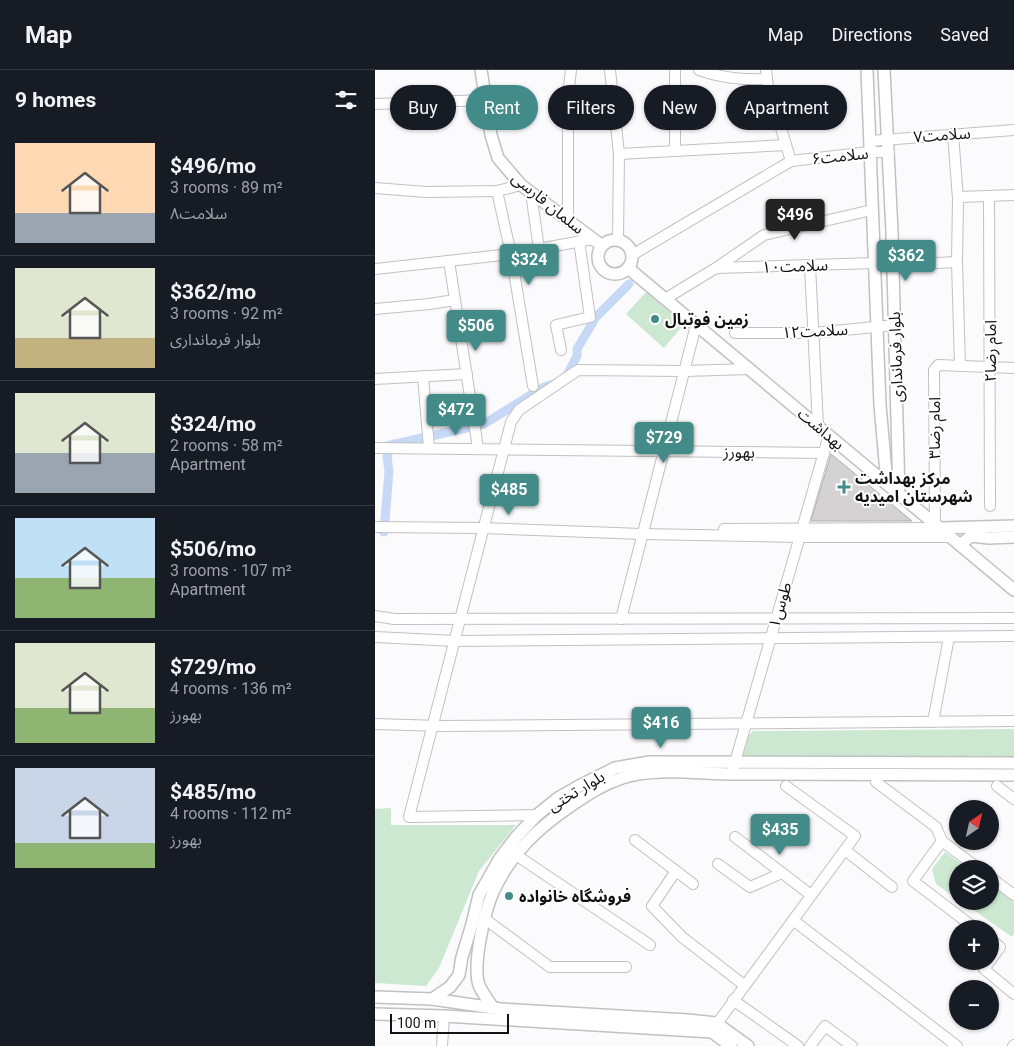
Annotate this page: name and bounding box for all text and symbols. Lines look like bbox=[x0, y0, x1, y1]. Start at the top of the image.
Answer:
text: Map bbox=[25, 21, 72, 49]
text: Map bbox=[768, 24, 803, 45]
text: Directions bbox=[831, 24, 912, 45]
text: Saved bbox=[940, 24, 989, 45]
chip: Buy bbox=[390, 85, 456, 130]
chip: Rent bbox=[466, 85, 538, 130]
chip: Filters bbox=[548, 85, 634, 130]
chip: New bbox=[644, 85, 716, 130]
chip: Apartment bbox=[726, 85, 847, 130]
icon: filters bbox=[332, 86, 360, 114]
text: 9 homes bbox=[15, 88, 96, 112]
street label: سلامت۷ bbox=[913, 124, 971, 146]
street label: سلامت۶ bbox=[811, 144, 869, 168]
text: $496/mo bbox=[170, 154, 256, 178]
icon: home bbox=[55, 163, 115, 223]
street label: سلمان فارسی bbox=[508, 168, 588, 238]
text: 3 rooms · 89 m² bbox=[170, 178, 283, 197]
pin: $496 bbox=[765, 198, 825, 241]
text: سلامت۸ bbox=[170, 204, 227, 223]
text: $496 bbox=[777, 205, 813, 224]
pin: $362 bbox=[876, 240, 936, 282]
pin: $324 bbox=[499, 244, 559, 286]
text: $362 bbox=[888, 246, 924, 265]
text: $324 bbox=[511, 250, 547, 269]
street label: سلامت۱۰ bbox=[762, 255, 828, 277]
text: $362/mo bbox=[170, 280, 256, 304]
icon: home bbox=[55, 288, 115, 348]
text: 3 rooms · 92 m² bbox=[170, 304, 283, 323]
pin: $506 bbox=[446, 310, 506, 352]
place label: زمین فوتبال bbox=[665, 310, 749, 329]
street label: بلوار فرمانداری bbox=[885, 311, 907, 403]
marker: زمین فوتبال bbox=[649, 313, 661, 325]
text: $506 bbox=[458, 316, 494, 335]
street label: سلامت۱۲ bbox=[781, 320, 849, 342]
street label: امام رضا۲ bbox=[981, 320, 1003, 382]
text: بلوار فرمانداری bbox=[170, 330, 261, 349]
pin: $472 bbox=[426, 394, 486, 436]
street label: امام رضا۳ bbox=[925, 397, 947, 459]
text: $472 bbox=[438, 400, 474, 419]
street label: بهداشت bbox=[794, 404, 848, 454]
text: $324/mo bbox=[170, 412, 256, 436]
icon: home bbox=[55, 413, 115, 473]
pin: $729 bbox=[634, 422, 694, 464]
text: $729 bbox=[646, 428, 682, 447]
text: 2 rooms · 58 m² bbox=[170, 436, 283, 455]
street label: بهورز bbox=[722, 442, 755, 462]
text: Apartment bbox=[170, 455, 246, 474]
place label: مرکز بهداشت شهرستان امیدیه bbox=[855, 469, 973, 506]
pin: $485 bbox=[479, 474, 539, 516]
text: $485 bbox=[491, 480, 527, 499]
marker: مرکز بهداشت شهرستان امیدیه bbox=[837, 480, 851, 494]
text: $506/mo bbox=[170, 537, 256, 561]
icon: home bbox=[55, 538, 115, 598]
text: 3 rooms · 107 m² bbox=[170, 561, 292, 580]
text: Apartment bbox=[170, 580, 246, 599]
street label: طوس۱ bbox=[764, 580, 796, 630]
text: $729/mo bbox=[170, 655, 256, 679]
icon: home bbox=[55, 663, 115, 723]
text: 4 rooms · 136 m² bbox=[170, 679, 292, 698]
text: بهورز bbox=[170, 705, 202, 724]
pin: $416 bbox=[631, 706, 691, 749]
text: $416 bbox=[643, 713, 679, 732]
street label: بلوار تختی bbox=[544, 767, 608, 815]
text: $485/mo bbox=[170, 780, 256, 804]
icon: home bbox=[55, 788, 115, 848]
north arrow bbox=[949, 800, 999, 850]
map controls bbox=[949, 800, 999, 1030]
text: 4 rooms · 112 m² bbox=[170, 804, 292, 823]
pin: $435 bbox=[750, 814, 810, 856]
text: $435 bbox=[762, 820, 798, 839]
text: بهورز bbox=[170, 830, 202, 849]
button: layers bbox=[949, 860, 999, 910]
place label: فروشگاه خانواده bbox=[519, 887, 631, 906]
marker: فروشگاه خانواده bbox=[503, 890, 515, 902]
button: + bbox=[949, 920, 999, 970]
button: − bbox=[949, 980, 999, 1030]
scale bar bbox=[390, 1011, 509, 1034]
text: 100 m bbox=[397, 1015, 436, 1031]

